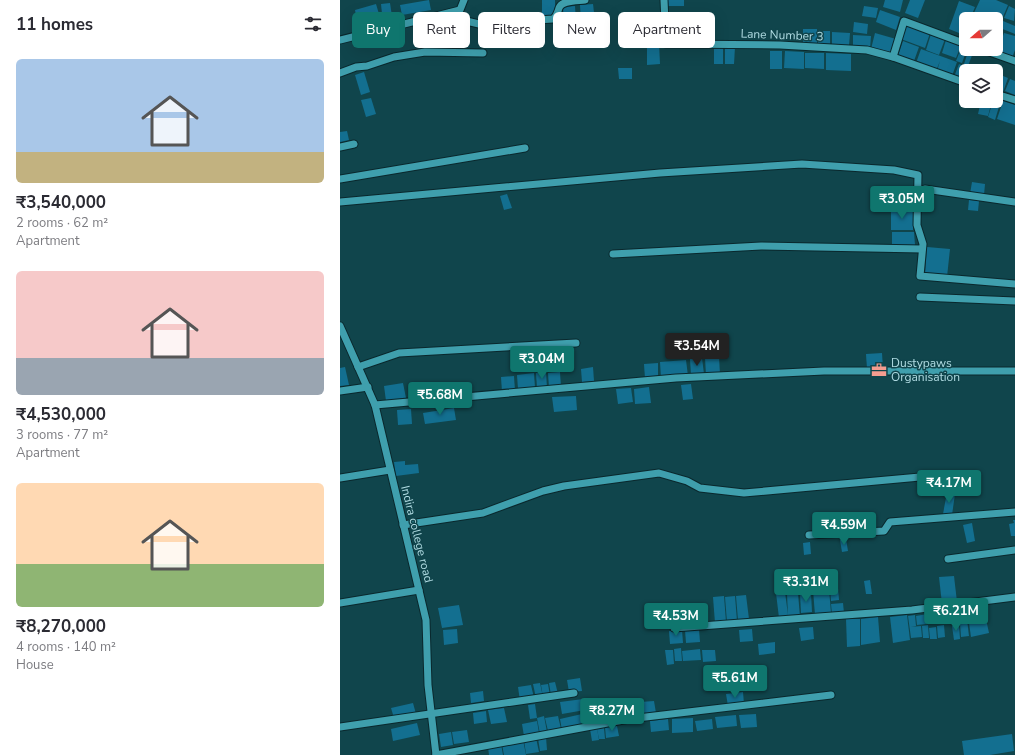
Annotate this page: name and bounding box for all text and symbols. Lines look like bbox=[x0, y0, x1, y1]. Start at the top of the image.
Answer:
chip: Buy bbox=[352, 12, 405, 48]
chip: Rent bbox=[413, 12, 470, 48]
chip: Filters bbox=[478, 12, 545, 48]
chip: New bbox=[553, 12, 610, 48]
chip: Apartment bbox=[618, 12, 715, 48]
north arrow bbox=[959, 12, 1003, 56]
map controls bbox=[959, 12, 1003, 108]
text: 11 homes bbox=[16, 13, 93, 36]
icon: filters bbox=[302, 13, 324, 35]
street label: Lane Number 3 bbox=[740, 26, 824, 44]
button: layers bbox=[959, 64, 1003, 108]
icon: home bbox=[134, 85, 206, 157]
pin: ₹3.05M bbox=[869, 186, 935, 220]
text: ₹3.05M bbox=[879, 190, 925, 208]
text: ₹3,540,000 bbox=[16, 191, 106, 214]
text: 2 rooms · 62 m² bbox=[16, 214, 108, 232]
text: Apartment bbox=[16, 232, 79, 250]
icon: home bbox=[134, 297, 206, 369]
pin: ₹3.54M bbox=[664, 333, 730, 367]
text: ₹3.54M bbox=[674, 337, 720, 355]
pin: ₹3.04M bbox=[509, 346, 575, 380]
text: ₹3.04M bbox=[519, 350, 565, 368]
place label: Dustypaws Organisation bbox=[891, 355, 960, 385]
office icon: Dustypaws Organisation bbox=[870, 361, 888, 379]
pin: ₹5.68M bbox=[407, 382, 473, 416]
text: ₹5.68M bbox=[417, 386, 463, 404]
text: ₹4,530,000 bbox=[16, 403, 106, 426]
text: 3 rooms · 77 m² bbox=[16, 426, 108, 444]
text: Apartment bbox=[16, 444, 79, 462]
pin: ₹4.17M bbox=[916, 470, 982, 504]
text: ₹4.17M bbox=[926, 474, 972, 492]
street label: Indira college road bbox=[397, 484, 437, 584]
icon: home bbox=[134, 509, 206, 581]
pin: ₹4.59M bbox=[811, 512, 877, 546]
text: ₹4.59M bbox=[821, 516, 867, 534]
pin: ₹3.31M bbox=[773, 569, 839, 603]
text: ₹3.31M bbox=[783, 573, 829, 591]
pin: ₹6.21M bbox=[923, 598, 989, 632]
text: ₹6.21M bbox=[933, 602, 979, 620]
pin: ₹4.53M bbox=[643, 603, 709, 637]
text: ₹4.53M bbox=[653, 607, 699, 625]
text: ₹8,270,000 bbox=[16, 615, 106, 638]
text: 4 rooms · 140 m² bbox=[16, 638, 116, 656]
text: House bbox=[16, 656, 54, 674]
pin: ₹5.61M bbox=[702, 665, 768, 699]
text: ₹5.61M bbox=[712, 669, 758, 687]
pin: ₹8.27M bbox=[579, 698, 645, 732]
text: ₹8.27M bbox=[589, 702, 635, 720]

